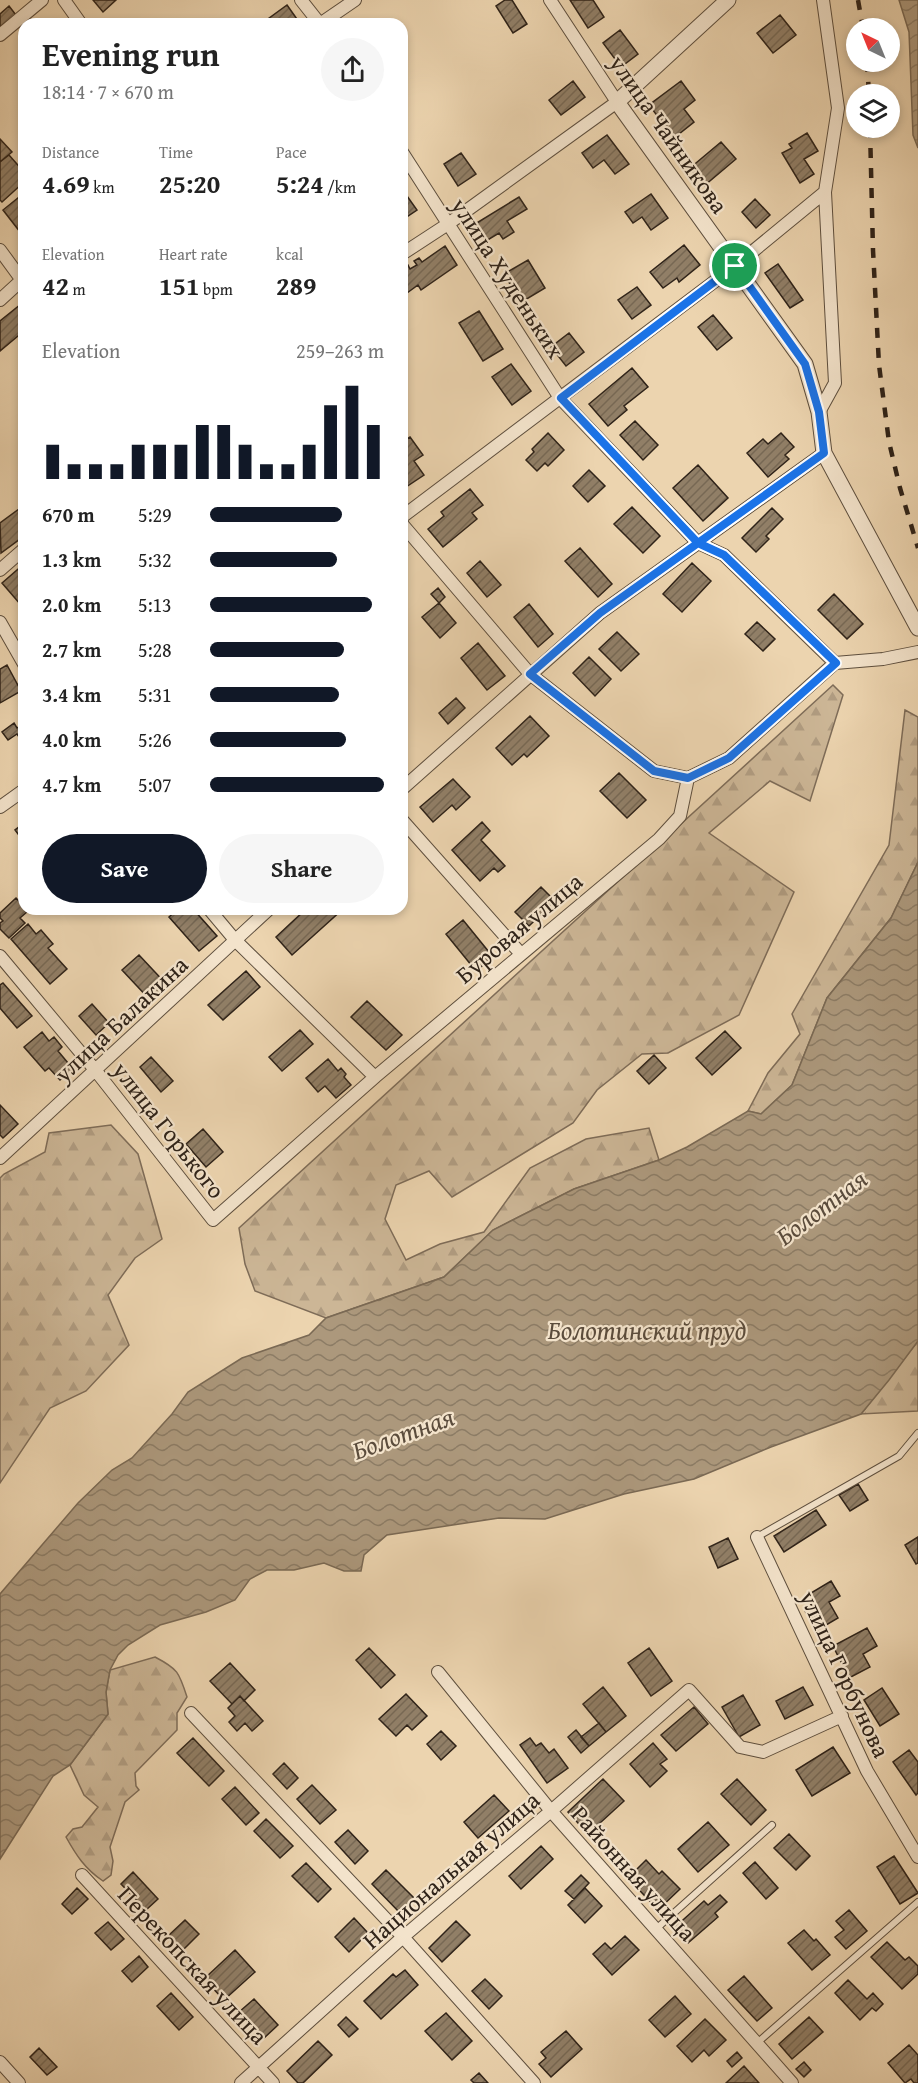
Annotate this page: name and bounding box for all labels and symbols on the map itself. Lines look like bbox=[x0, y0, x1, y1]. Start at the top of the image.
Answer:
north arrow bbox=[846, 18, 900, 72]
street label: улица Чайникова bbox=[601, 47, 737, 221]
street label: улица Худеньких bbox=[442, 190, 574, 366]
pin bbox=[709, 240, 760, 291]
street label: Буровая улица bbox=[448, 864, 591, 992]
street label: улица Балакина bbox=[45, 947, 196, 1091]
street label: улица Горького bbox=[104, 1053, 234, 1206]
water label: Болотная bbox=[767, 1159, 875, 1254]
water label: Болотинский пруд bbox=[548, 1310, 746, 1349]
water label: Болотная bbox=[347, 1396, 460, 1469]
street label: улица Горбунова bbox=[791, 1584, 899, 1764]
street label: Национальная улица bbox=[355, 1783, 548, 1957]
street label: Районная улица bbox=[563, 1797, 705, 1949]
street label: Перекопская улица bbox=[110, 1878, 276, 2053]

